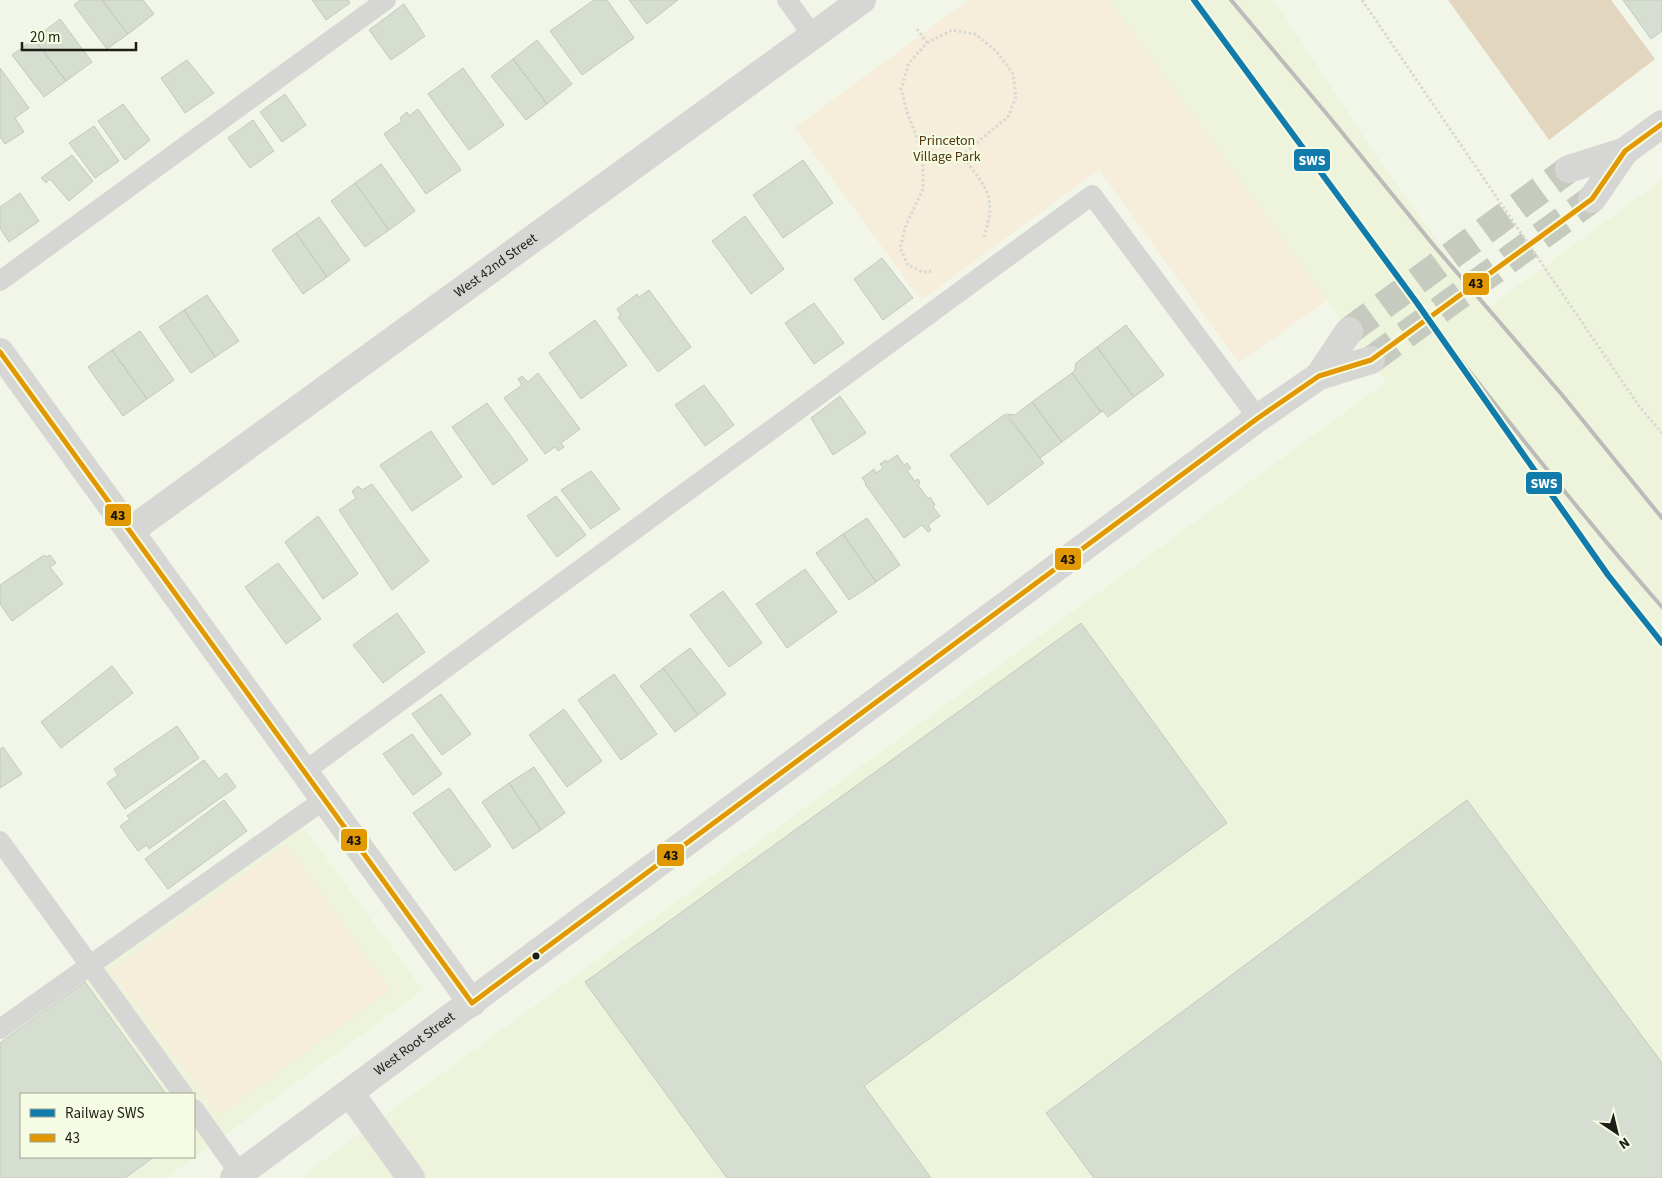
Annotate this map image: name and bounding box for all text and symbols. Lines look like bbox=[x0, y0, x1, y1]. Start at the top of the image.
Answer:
scale bar bbox=[22, 20, 136, 52]
text: 20 m bbox=[30, 27, 60, 48]
park label: Princeton Village Park bbox=[913, 131, 981, 167]
line badge: SWS bbox=[1293, 148, 1331, 172]
text: SWS bbox=[1299, 151, 1326, 171]
street label: West 42nd Street bbox=[450, 228, 542, 303]
line badge: 43 bbox=[1462, 272, 1490, 296]
text: 43 bbox=[1469, 274, 1483, 294]
line badge: SWS bbox=[1525, 471, 1563, 495]
text: SWS bbox=[1531, 474, 1558, 494]
line badge: 43 bbox=[104, 503, 132, 527]
text: 43 bbox=[111, 506, 125, 526]
line badge: 43 bbox=[1054, 547, 1082, 571]
text: 43 bbox=[1061, 550, 1075, 570]
line badge: 43 bbox=[340, 828, 368, 852]
text: 43 bbox=[347, 831, 361, 851]
line badge: 43 bbox=[656, 843, 685, 867]
text: 43 bbox=[664, 846, 678, 866]
unlabelled marker bbox=[531, 951, 541, 961]
street label: West Root Street bbox=[370, 1007, 460, 1081]
legend bbox=[20, 1093, 195, 1158]
text: Railway SWS bbox=[65, 1103, 144, 1124]
north arrow bbox=[1592, 1108, 1642, 1158]
text: 43 bbox=[65, 1128, 80, 1149]
text: N bbox=[1614, 1132, 1633, 1154]

